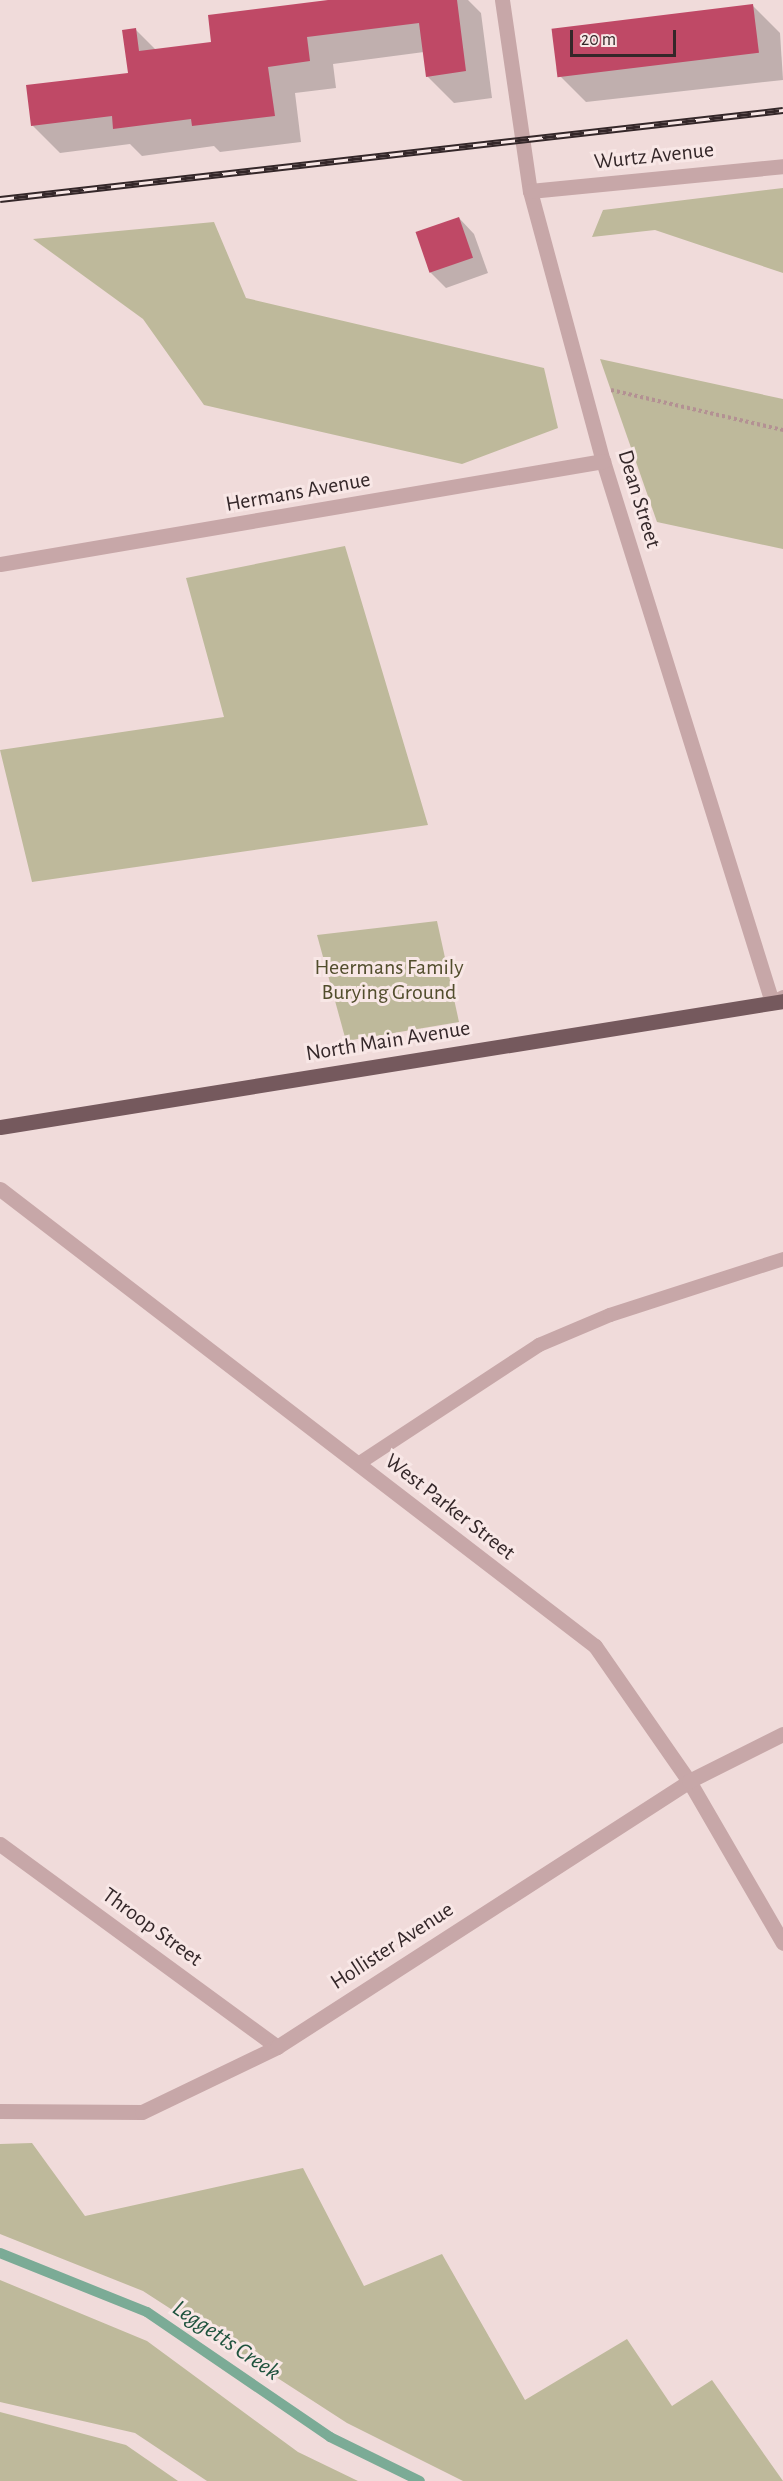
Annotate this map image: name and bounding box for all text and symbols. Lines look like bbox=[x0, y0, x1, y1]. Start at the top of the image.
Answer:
scale bar bbox=[573, 18, 680, 56]
text: 20 m bbox=[581, 31, 616, 49]
street label: Wurtz Avenue bbox=[593, 137, 715, 175]
street label: Dean Street bbox=[612, 447, 666, 551]
street label: Hermans Avenue bbox=[223, 466, 373, 518]
park label: Heermans Family Burying Ground bbox=[314, 954, 464, 1005]
street label: North Main Avenue bbox=[304, 1015, 472, 1067]
street label: West Parker Street bbox=[380, 1448, 520, 1566]
street label: Throop Street bbox=[97, 1882, 207, 1972]
street label: Hollister Avenue bbox=[325, 1896, 459, 1996]
water label: Leggetts Creek bbox=[166, 2294, 286, 2388]

